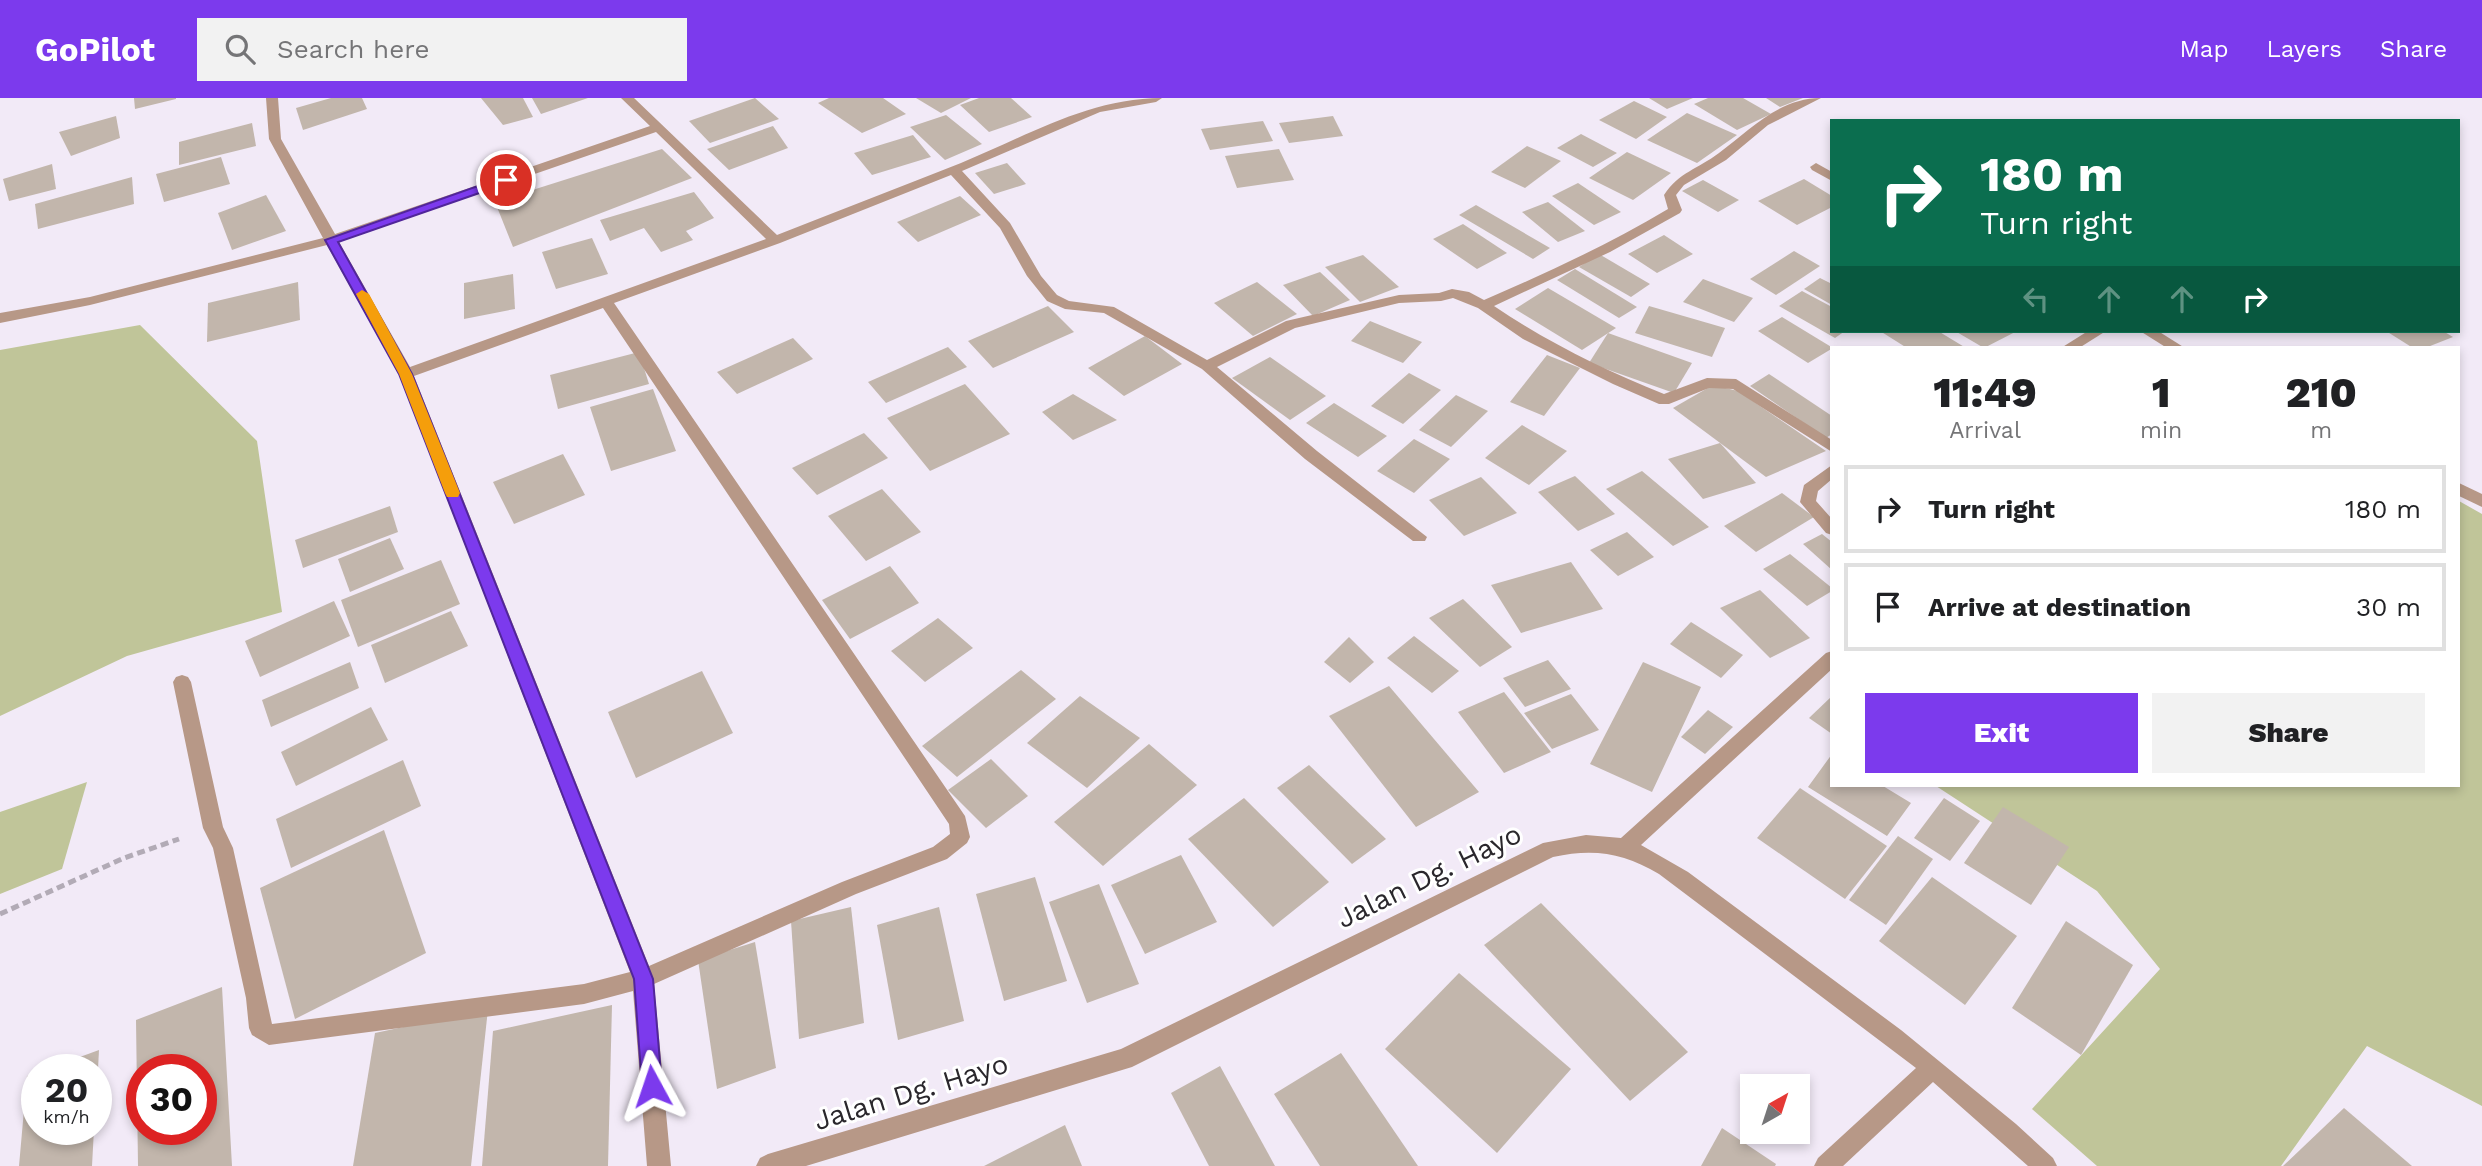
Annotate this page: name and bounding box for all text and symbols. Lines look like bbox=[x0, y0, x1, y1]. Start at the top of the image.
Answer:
search box bbox=[197, 18, 687, 81]
text: GoPilot bbox=[35, 30, 155, 69]
icon: search bbox=[221, 30, 259, 68]
text: Search here bbox=[277, 34, 429, 64]
text: Map bbox=[2180, 35, 2228, 63]
text: Layers bbox=[2266, 35, 2342, 63]
text: Share bbox=[2380, 35, 2447, 63]
text: 180 m bbox=[1980, 145, 2124, 203]
icon: right bbox=[1865, 147, 1956, 238]
pin bbox=[476, 150, 536, 210]
icon: arrive bbox=[487, 161, 525, 199]
text: Turn right bbox=[1980, 204, 2132, 242]
icon: left bbox=[2017, 280, 2055, 318]
icon: ahead bbox=[2090, 280, 2128, 318]
icon: ahead bbox=[2163, 280, 2201, 318]
icon: right bbox=[2236, 280, 2274, 318]
text: 11:49 bbox=[1933, 368, 2037, 417]
text: 1 bbox=[2152, 368, 2171, 417]
text: 210 bbox=[2286, 368, 2357, 417]
text: Arrival bbox=[1949, 417, 2021, 444]
text: min bbox=[2140, 417, 2182, 444]
text: m bbox=[2310, 417, 2332, 444]
icon: right bbox=[1869, 490, 1907, 528]
text: Turn right bbox=[1928, 494, 2055, 524]
text: 180 m bbox=[2345, 494, 2421, 524]
icon: arrive bbox=[1869, 588, 1907, 626]
text: Arrive at destination bbox=[1928, 592, 2191, 622]
text: 30 m bbox=[2356, 592, 2421, 622]
button: Exit bbox=[1865, 693, 2138, 773]
button: Share bbox=[2152, 693, 2425, 773]
street label: Jalan Dg. Hayo bbox=[1331, 817, 1527, 935]
street label: Jalan Dg. Hayo bbox=[810, 1047, 1012, 1137]
position arrow bbox=[615, 1049, 689, 1123]
speed limit sign: 30 bbox=[126, 1054, 217, 1145]
text: 20 bbox=[45, 1069, 88, 1111]
north arrow bbox=[1740, 1074, 1810, 1144]
map controls bbox=[1740, 1074, 1810, 1144]
text: km/h bbox=[43, 1106, 90, 1127]

